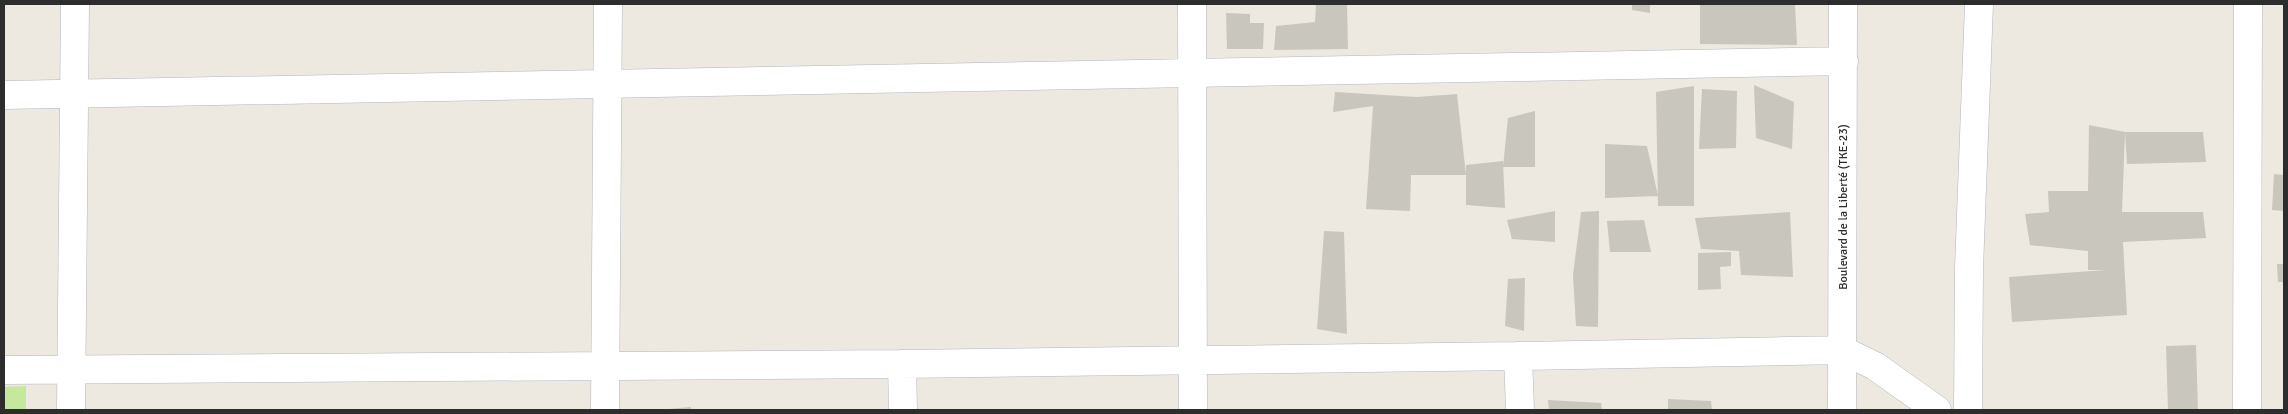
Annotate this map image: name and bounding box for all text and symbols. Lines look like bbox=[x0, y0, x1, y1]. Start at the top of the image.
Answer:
street label: Boulevard de la Liberté (TKE-23) bbox=[1836, 124, 1851, 290]

